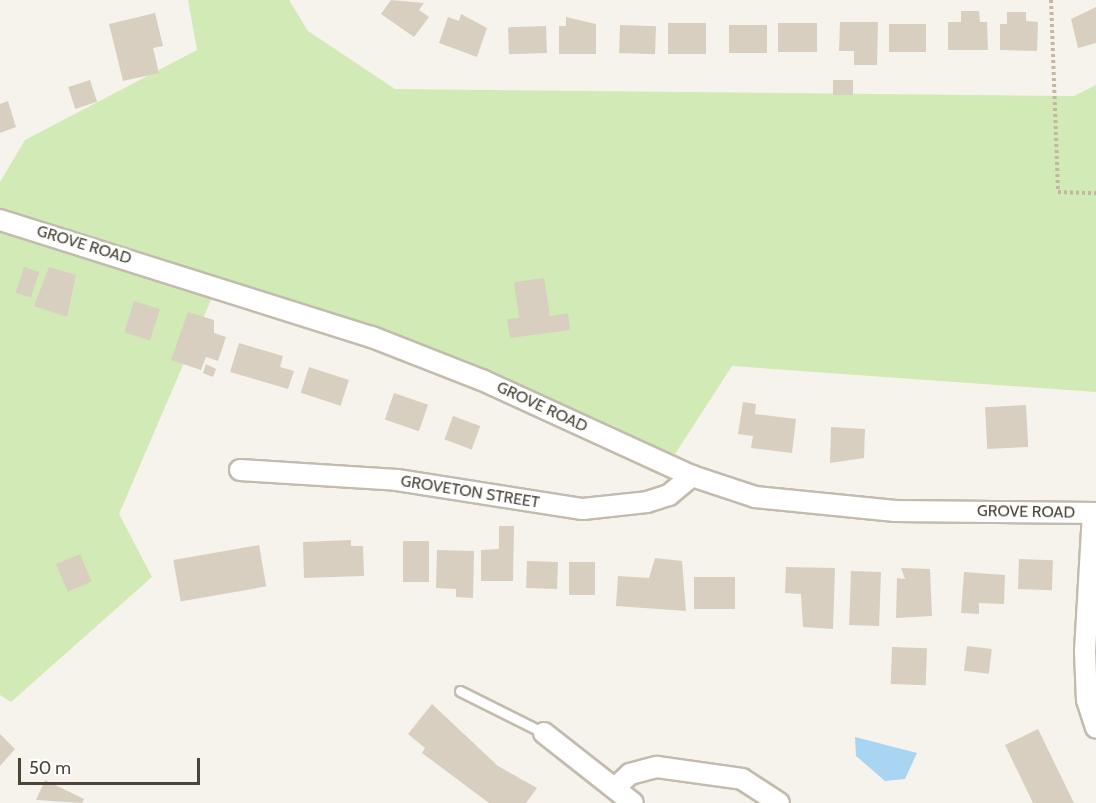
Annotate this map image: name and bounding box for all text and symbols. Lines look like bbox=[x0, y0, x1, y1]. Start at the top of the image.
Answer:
street label: GROVE ROAD bbox=[34, 221, 134, 269]
street label: GROVE ROAD bbox=[494, 378, 590, 436]
street label: GROVETON STREET bbox=[399, 472, 541, 512]
street label: GROVE ROAD bbox=[977, 502, 1075, 522]
scale bar bbox=[21, 746, 202, 784]
text: 50 m bbox=[29, 757, 71, 779]

